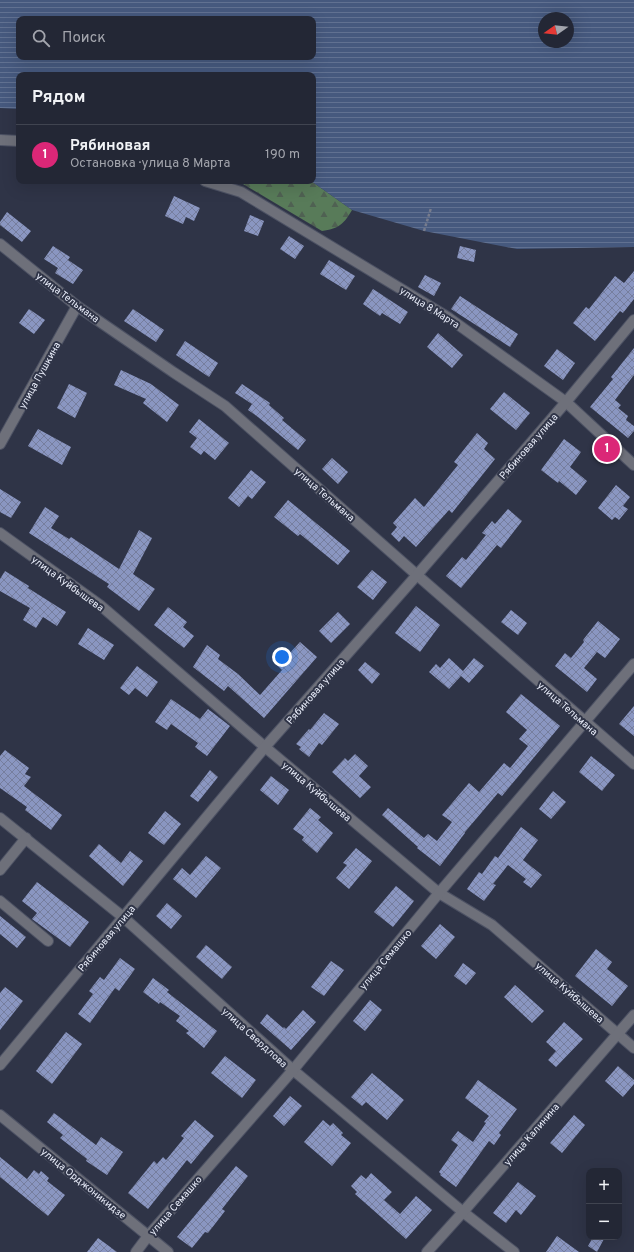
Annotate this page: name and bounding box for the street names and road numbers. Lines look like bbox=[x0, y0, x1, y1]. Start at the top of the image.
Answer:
street label: улица Тельмана bbox=[33, 270, 101, 326]
street label: улица 8 Марта bbox=[397, 285, 462, 332]
street label: улица Пушкина bbox=[17, 340, 64, 411]
street label: Рябиновая улица bbox=[497, 411, 561, 482]
street label: улица Тельмана bbox=[291, 465, 357, 525]
street label: улица Куйбышева bbox=[28, 554, 106, 615]
street label: Рябиновая улица bbox=[284, 656, 348, 727]
street label: улица Тельмана bbox=[534, 679, 600, 739]
street label: улица Куйбышева bbox=[279, 759, 353, 825]
street label: Рябиновая улица bbox=[76, 903, 139, 975]
street label: улица Семашко bbox=[357, 927, 415, 993]
street label: улица Куйбышева bbox=[532, 960, 606, 1026]
street label: улица Свердлова bbox=[218, 1005, 290, 1071]
street label: улица Калинина bbox=[502, 1101, 563, 1169]
street label: улица Орджоникидзе bbox=[38, 1146, 128, 1223]
street label: улица Семашко bbox=[147, 1173, 206, 1238]

